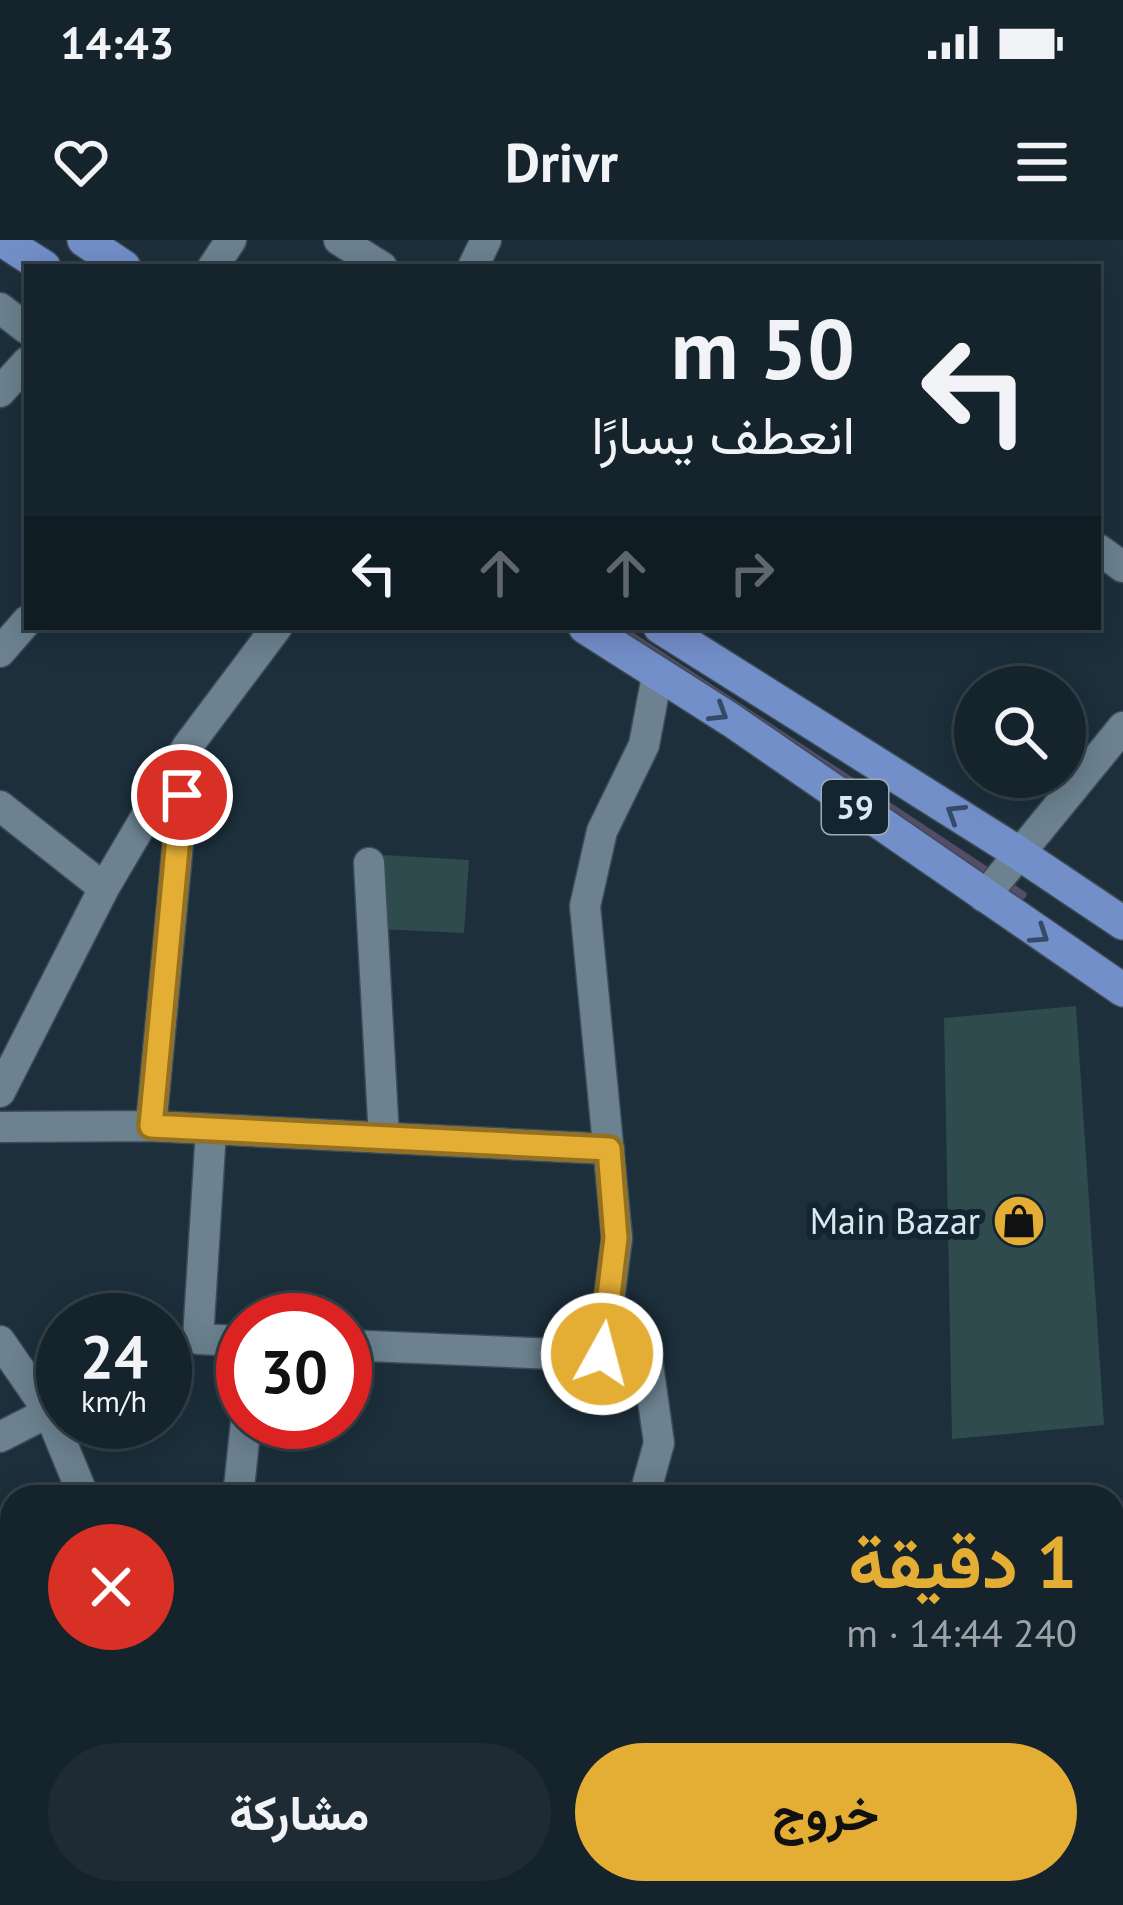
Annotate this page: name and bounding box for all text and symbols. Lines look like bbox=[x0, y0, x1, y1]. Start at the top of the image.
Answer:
text: 14:43 bbox=[60, 13, 174, 71]
text: Drivr bbox=[505, 127, 618, 197]
icon: heart bbox=[48, 129, 114, 195]
icon: menu bbox=[1009, 129, 1075, 195]
text: 50 m bbox=[671, 293, 855, 402]
icon: left bbox=[897, 312, 1053, 468]
text: انعطف يسارًا bbox=[591, 399, 855, 469]
icon: left bbox=[341, 540, 407, 606]
icon: ahead bbox=[467, 540, 533, 606]
icon: ahead bbox=[593, 540, 659, 606]
icon: right bbox=[719, 540, 785, 606]
map controls bbox=[954, 666, 1086, 798]
button: search bbox=[954, 666, 1086, 798]
one-way arrow bbox=[706, 699, 728, 721]
pin bbox=[131, 744, 233, 846]
icon: arrive bbox=[149, 762, 215, 828]
road number: 59 bbox=[822, 780, 888, 834]
one-way arrow bbox=[946, 805, 968, 827]
one-way arrow bbox=[1026, 921, 1048, 943]
shop icon: Main Bazar bbox=[991, 1193, 1047, 1249]
place label: Main Bazar bbox=[810, 1197, 980, 1244]
position arrow bbox=[539, 1291, 665, 1417]
speed limit sign: 30 bbox=[216, 1293, 372, 1449]
text: 24 bbox=[80, 1317, 148, 1395]
text: km/h bbox=[81, 1381, 147, 1420]
text: 1 دقيقة bbox=[848, 1515, 1077, 1608]
button: close bbox=[48, 1524, 174, 1650]
text: 240 m · 14:44 bbox=[846, 1607, 1077, 1658]
button: مشاركة bbox=[48, 1743, 551, 1881]
button: خروج bbox=[575, 1743, 1077, 1881]

